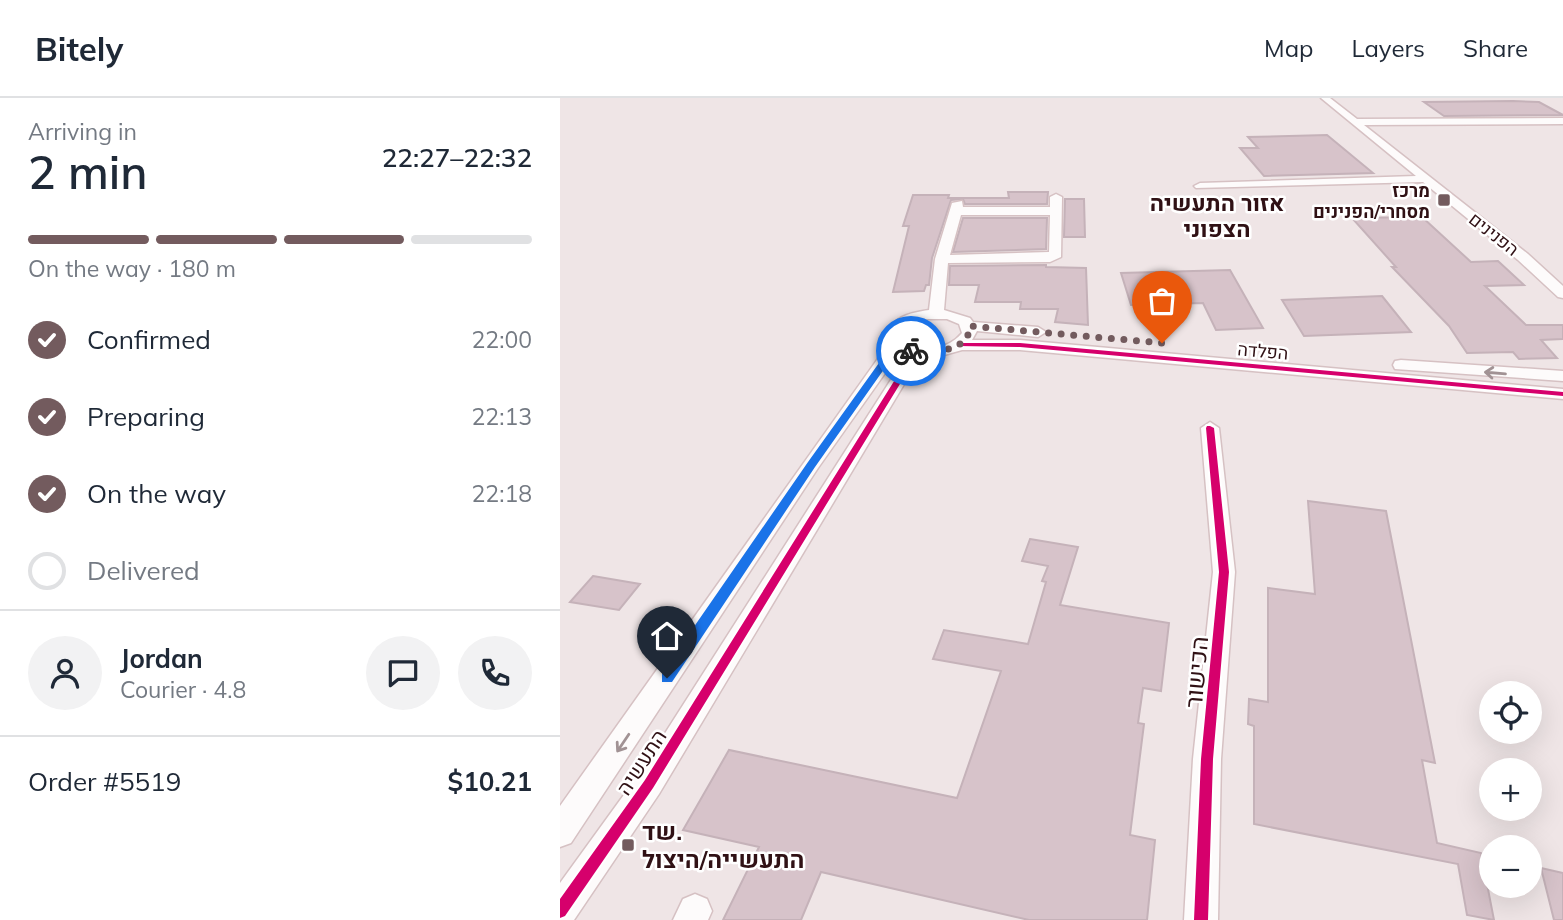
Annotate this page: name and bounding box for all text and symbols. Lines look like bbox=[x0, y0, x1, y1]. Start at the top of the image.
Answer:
text: Bitely bbox=[35, 28, 123, 69]
text: Map bbox=[1264, 33, 1313, 63]
text: Layers bbox=[1351, 33, 1425, 63]
text: Share bbox=[1463, 33, 1528, 63]
text: Arriving in bbox=[28, 117, 137, 146]
text: 22:27–22:32 bbox=[382, 141, 532, 174]
text: 2 min bbox=[28, 143, 147, 201]
place label: מרכז מסחרי/הפנינים bbox=[1313, 179, 1430, 223]
district label: אזור התעשיה הצפוני bbox=[1150, 188, 1284, 243]
marker: מרכז מסחרי/הפנינים bbox=[1436, 192, 1452, 208]
street label: הפנינים bbox=[1464, 207, 1524, 261]
text: On the way · 180 m bbox=[28, 254, 236, 283]
pin bbox=[1132, 271, 1192, 343]
icon: bag bbox=[1143, 282, 1181, 320]
courier bbox=[876, 316, 946, 386]
icon: check bbox=[28, 321, 66, 359]
text: Confirmed bbox=[87, 323, 211, 356]
text: 22:00 bbox=[472, 325, 532, 354]
icon: bike bbox=[892, 332, 930, 370]
street label: הפלדה bbox=[1237, 337, 1289, 365]
one-way arrow bbox=[1484, 366, 1507, 379]
icon: check bbox=[28, 398, 66, 436]
text: Preparing bbox=[87, 400, 205, 433]
text: 22:13 bbox=[472, 402, 532, 431]
icon: check bbox=[28, 475, 66, 513]
text: On the way bbox=[87, 477, 226, 510]
text: 22:18 bbox=[472, 479, 532, 508]
text: Delivered bbox=[87, 554, 200, 587]
pin bbox=[637, 606, 697, 678]
icon: home bbox=[648, 617, 686, 655]
street label: הכישור bbox=[1178, 635, 1214, 709]
button: person bbox=[28, 636, 102, 710]
button: chat bbox=[366, 636, 440, 710]
button: phone bbox=[458, 636, 532, 710]
text: Jordan bbox=[120, 642, 203, 675]
text: Courier · 4.8 bbox=[120, 675, 246, 704]
map controls bbox=[1479, 681, 1542, 898]
button: locate bbox=[1479, 681, 1542, 744]
street label: התעשיה bbox=[610, 724, 672, 800]
one-way arrow bbox=[615, 733, 630, 752]
button: + bbox=[1479, 758, 1542, 821]
text: Order #5519 bbox=[28, 765, 181, 798]
text: $10.21 bbox=[448, 765, 532, 798]
place label: שד. התעשייה/היצול bbox=[642, 816, 804, 874]
button: − bbox=[1479, 835, 1542, 898]
marker: שד. התעשייה/היצול bbox=[620, 837, 636, 853]

